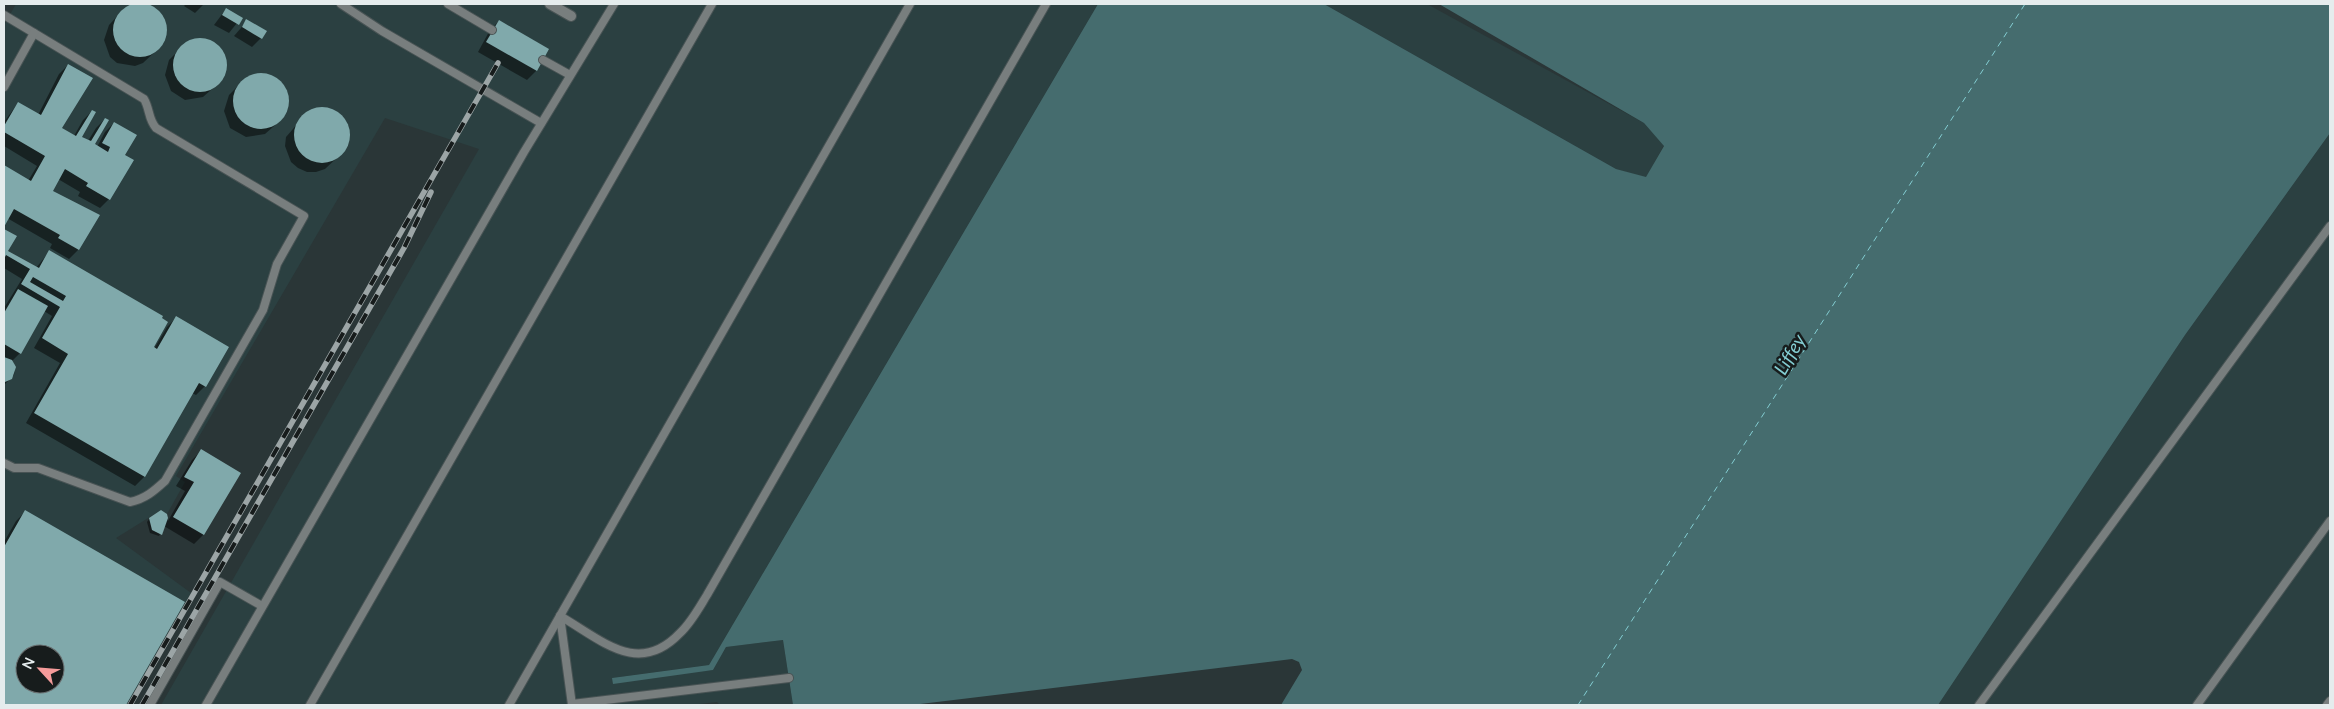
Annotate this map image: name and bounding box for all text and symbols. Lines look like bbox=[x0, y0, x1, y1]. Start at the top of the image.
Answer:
water label: Liffey bbox=[1768, 329, 1810, 378]
north arrow bbox=[15, 644, 65, 694]
text: N bbox=[18, 655, 38, 672]

